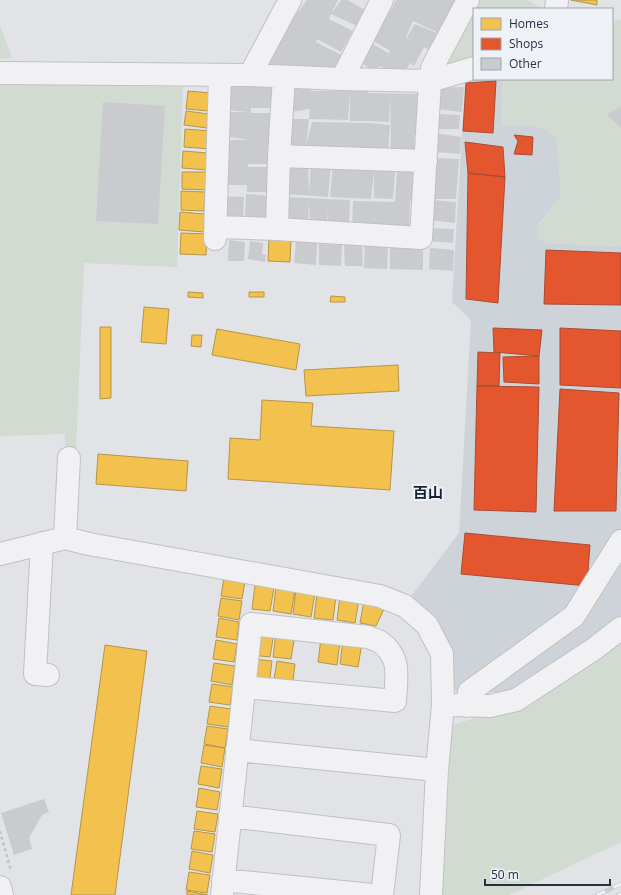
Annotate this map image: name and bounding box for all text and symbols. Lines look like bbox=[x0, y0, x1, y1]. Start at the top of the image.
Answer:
legend bbox=[473, 8, 613, 80]
text: Homes bbox=[509, 15, 549, 32]
text: Shops bbox=[509, 35, 544, 52]
text: Other bbox=[509, 55, 542, 72]
district label: 百山 bbox=[413, 482, 443, 502]
scale bar bbox=[485, 861, 610, 887]
text: 50 m bbox=[491, 866, 519, 883]

